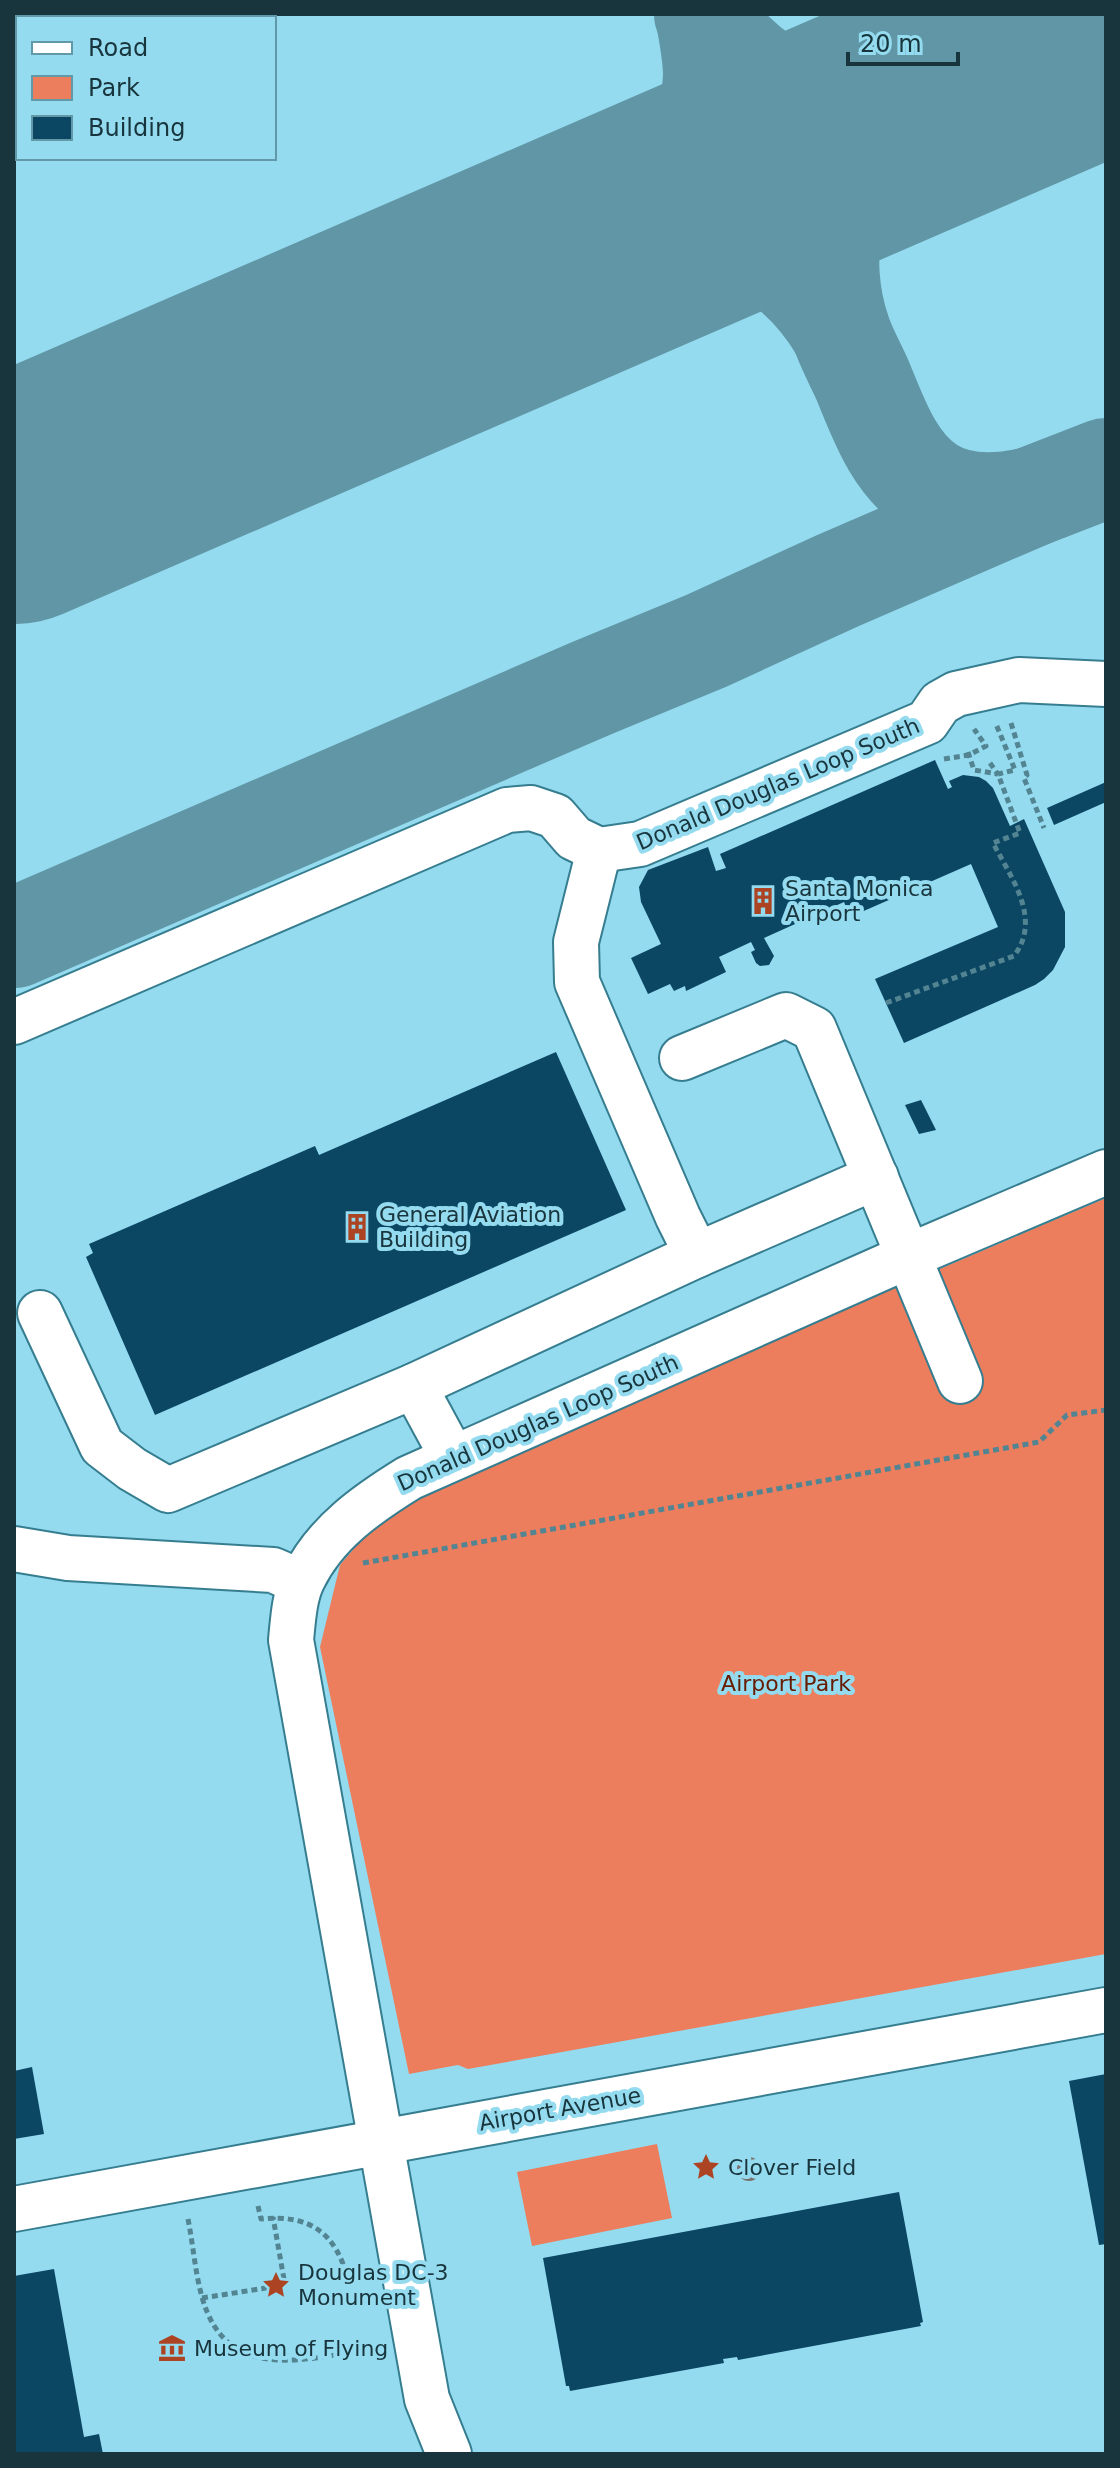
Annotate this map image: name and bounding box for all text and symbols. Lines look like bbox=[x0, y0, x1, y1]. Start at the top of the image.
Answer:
legend bbox=[16, 16, 276, 160]
scale bar bbox=[848, 16, 958, 66]
text: 20 m bbox=[860, 30, 922, 58]
text: Road bbox=[88, 34, 148, 62]
text: Park bbox=[88, 74, 140, 102]
text: Building bbox=[88, 114, 185, 142]
street label: Donald Douglas Loop South bbox=[633, 713, 923, 855]
place label: Santa Monica Airport bbox=[785, 876, 934, 926]
building icon: Santa Monica Airport bbox=[748, 886, 778, 916]
place label: General Aviation Building bbox=[379, 1202, 561, 1252]
building icon: General Aviation Building bbox=[342, 1212, 372, 1242]
street label: Donald Douglas Loop South bbox=[394, 1350, 682, 1496]
park label: Airport Park bbox=[721, 1671, 851, 1696]
street label: Airport Avenue bbox=[477, 2082, 643, 2136]
place icon: Clover Field bbox=[691, 2152, 721, 2182]
place label: Clover Field bbox=[728, 2155, 856, 2180]
place label: Douglas DC-3 Monument bbox=[298, 2260, 449, 2310]
place icon: Douglas DC-3 Monument bbox=[261, 2270, 291, 2300]
museum icon: Museum of Flying bbox=[157, 2333, 187, 2363]
place label: Museum of Flying bbox=[194, 2336, 388, 2361]

